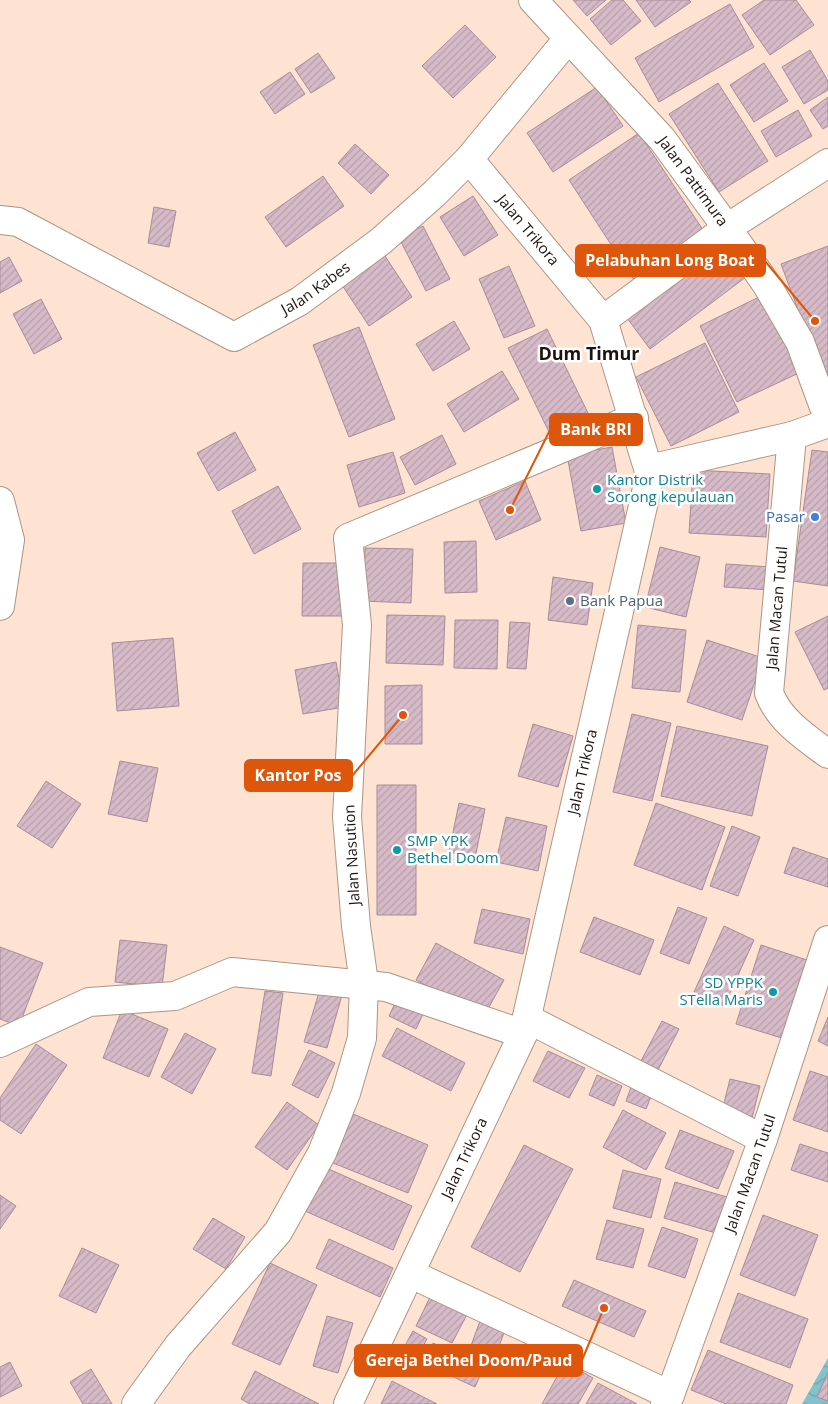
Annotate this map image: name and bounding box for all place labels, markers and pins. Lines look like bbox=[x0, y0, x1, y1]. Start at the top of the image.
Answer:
callout: Pelabuhan Long Boat bbox=[576, 245, 765, 276]
callout: Bank BRI bbox=[550, 414, 642, 445]
place label: Kantor Distrik Sorong kepulauan bbox=[607, 469, 734, 506]
marker: Kantor Distrik Sorong kepulauan bbox=[591, 483, 603, 495]
place label: Pasar bbox=[766, 506, 805, 526]
marker: Pasar bbox=[809, 511, 821, 523]
place label: Bank Papua bbox=[580, 590, 663, 610]
marker: Bank Papua bbox=[564, 595, 576, 607]
callout: Kantor Pos bbox=[245, 760, 352, 791]
place label: SMP YPK Bethel Doom bbox=[407, 830, 499, 867]
marker: SMP YPK Bethel Doom bbox=[391, 844, 403, 856]
place label: SD YPPK STella Maris bbox=[679, 972, 764, 1009]
marker: SD YPPK STella Maris bbox=[767, 986, 779, 998]
callout: Gereja Bethel Doom/Paud bbox=[355, 1345, 582, 1376]

